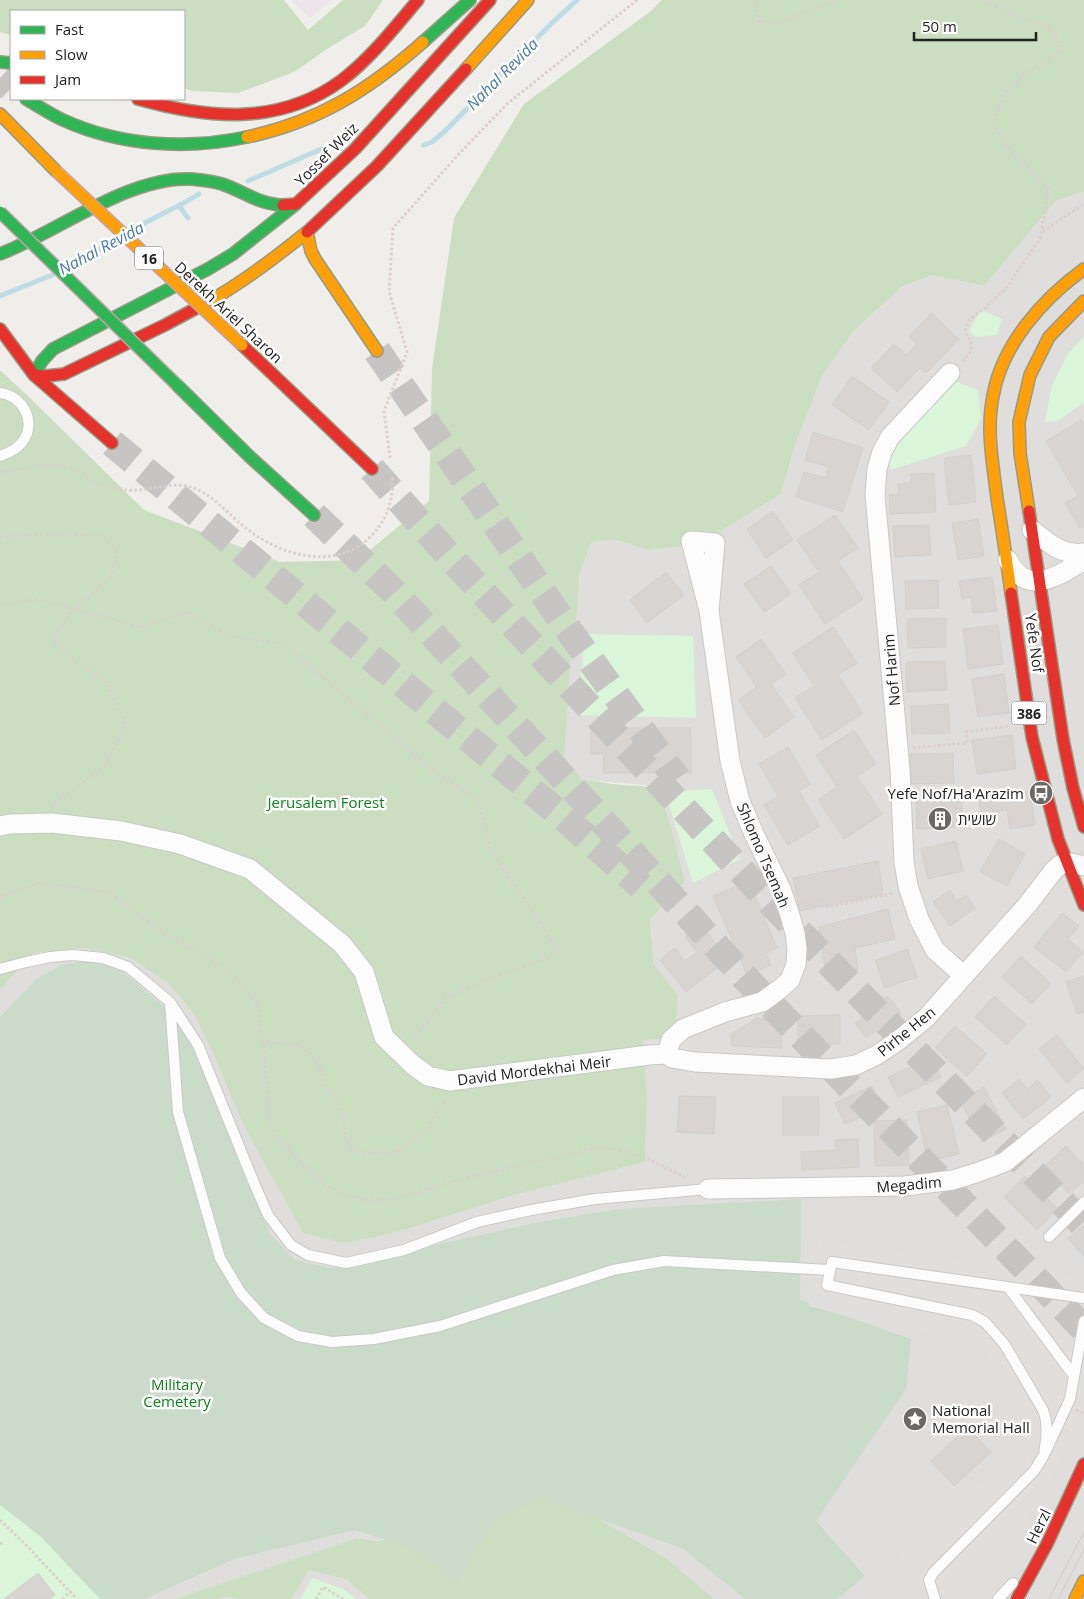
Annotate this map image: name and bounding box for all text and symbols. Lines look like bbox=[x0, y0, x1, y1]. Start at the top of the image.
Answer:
legend bbox=[10, 10, 185, 100]
scale bar bbox=[914, 10, 1036, 42]
text: 50 m bbox=[922, 16, 957, 36]
text: Fast bbox=[55, 19, 84, 39]
water label: Nahal Revida bbox=[461, 33, 543, 115]
text: Slow bbox=[55, 44, 88, 64]
text: Jam bbox=[53, 69, 81, 89]
street label: Yossef Weiz bbox=[290, 118, 362, 190]
water label: Nahal Revida bbox=[55, 216, 147, 280]
road number: 16 bbox=[135, 247, 163, 270]
street label: Derekh Ariel Sharon bbox=[171, 257, 287, 367]
street label: Yefe Nof bbox=[1021, 612, 1049, 675]
street label: Nof Harim bbox=[878, 633, 904, 707]
road number: 386 bbox=[1012, 701, 1046, 724]
bus stop icon: Yefe Nof/Ha'Arazim bbox=[1028, 780, 1054, 806]
place label: Yefe Nof/Ha'Arazim bbox=[888, 783, 1024, 803]
park label: Jerusalem Forest bbox=[265, 792, 385, 812]
street label: Shlomo Tsemah bbox=[733, 799, 795, 911]
building icon: שושית bbox=[927, 806, 953, 832]
place label: שושית bbox=[958, 809, 997, 829]
street label: Pirhe Hen bbox=[873, 1001, 939, 1061]
street label: David Mordekhai Meir bbox=[456, 1051, 612, 1089]
street label: Megadim bbox=[876, 1171, 942, 1197]
park label: Military Cemetery bbox=[143, 1374, 211, 1411]
place label: National Memorial Hall bbox=[932, 1400, 1030, 1437]
place icon: National Memorial Hall bbox=[902, 1406, 928, 1432]
street label: Herzl bbox=[1021, 1505, 1055, 1547]

